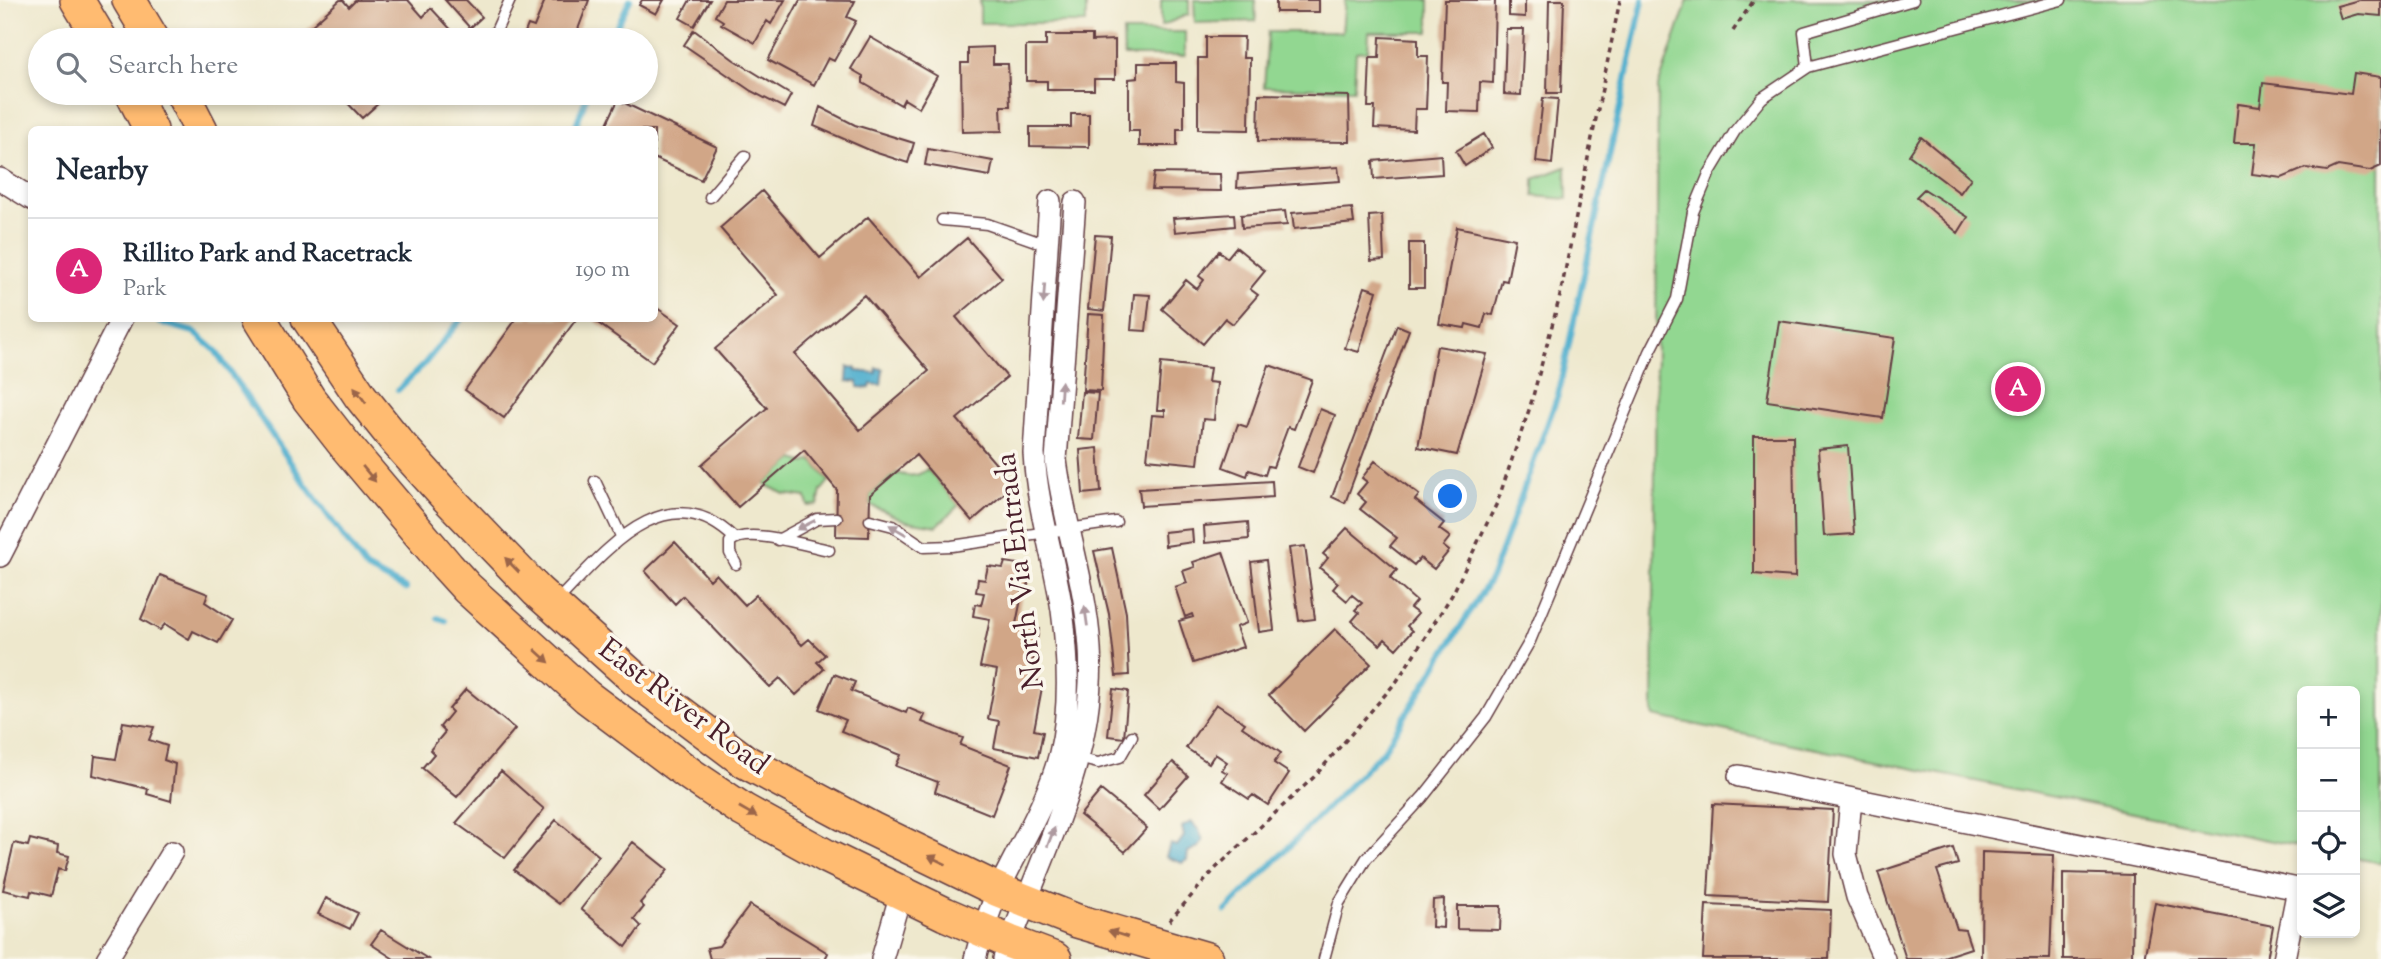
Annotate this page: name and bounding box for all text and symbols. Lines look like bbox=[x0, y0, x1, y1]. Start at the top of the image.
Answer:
search box bbox=[28, 28, 658, 105]
icon: search bbox=[52, 48, 90, 86]
text: Search here bbox=[108, 48, 238, 85]
text: Nearby bbox=[56, 150, 148, 193]
text: Rillito Park and Racetrack bbox=[123, 236, 412, 273]
text: A bbox=[70, 254, 88, 287]
text: 190 m bbox=[575, 254, 630, 287]
text: Park bbox=[123, 273, 167, 306]
one-way arrow bbox=[1038, 283, 1049, 305]
pin: A bbox=[1995, 363, 2041, 415]
one-way arrow bbox=[1056, 380, 1067, 402]
one-way arrow bbox=[353, 386, 367, 405]
street label: North Via Entrada bbox=[985, 450, 1057, 692]
one-way arrow bbox=[361, 465, 377, 483]
your location bbox=[1433, 479, 1467, 513]
one-way arrow bbox=[796, 518, 816, 530]
one-way arrow bbox=[889, 524, 908, 536]
one-way arrow bbox=[504, 557, 520, 574]
one-way arrow bbox=[1081, 604, 1092, 626]
street label: East River Road bbox=[589, 629, 778, 787]
one-way arrow bbox=[533, 648, 550, 664]
map controls bbox=[2297, 686, 2360, 938]
button: + bbox=[2297, 686, 2360, 749]
button: − bbox=[2297, 749, 2360, 812]
one-way arrow bbox=[738, 806, 758, 818]
button: locate bbox=[2297, 812, 2360, 875]
one-way arrow bbox=[1046, 827, 1057, 848]
one-way arrow bbox=[927, 854, 947, 866]
button: layers bbox=[2297, 875, 2360, 938]
one-way arrow bbox=[1107, 928, 1128, 938]

